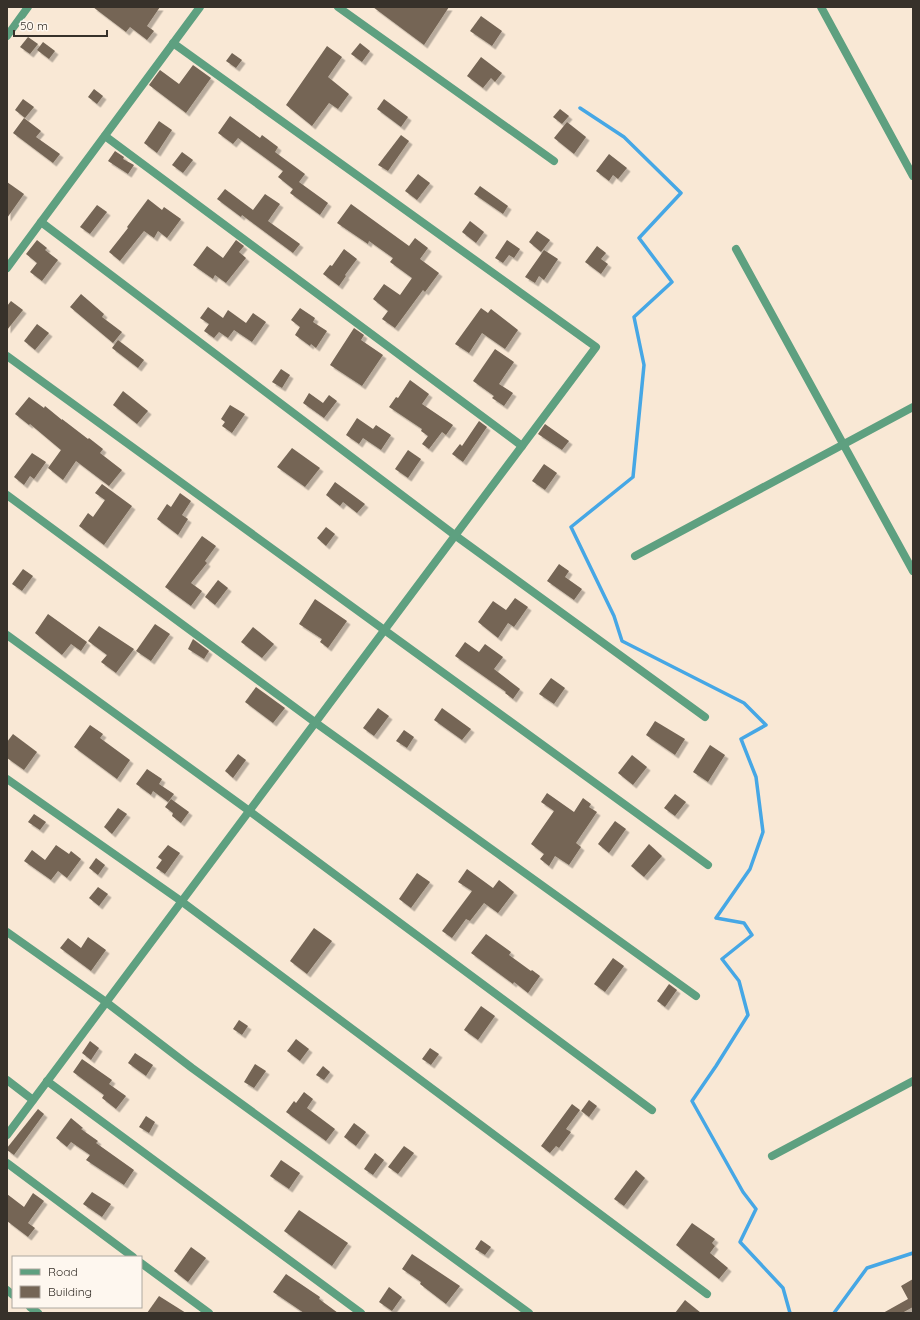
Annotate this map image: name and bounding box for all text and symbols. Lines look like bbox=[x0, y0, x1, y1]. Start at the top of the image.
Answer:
scale bar bbox=[14, 12, 107, 38]
text: 50 m bbox=[20, 18, 48, 33]
legend bbox=[12, 1256, 142, 1308]
text: Road bbox=[48, 1264, 78, 1279]
text: Building bbox=[48, 1284, 92, 1299]

